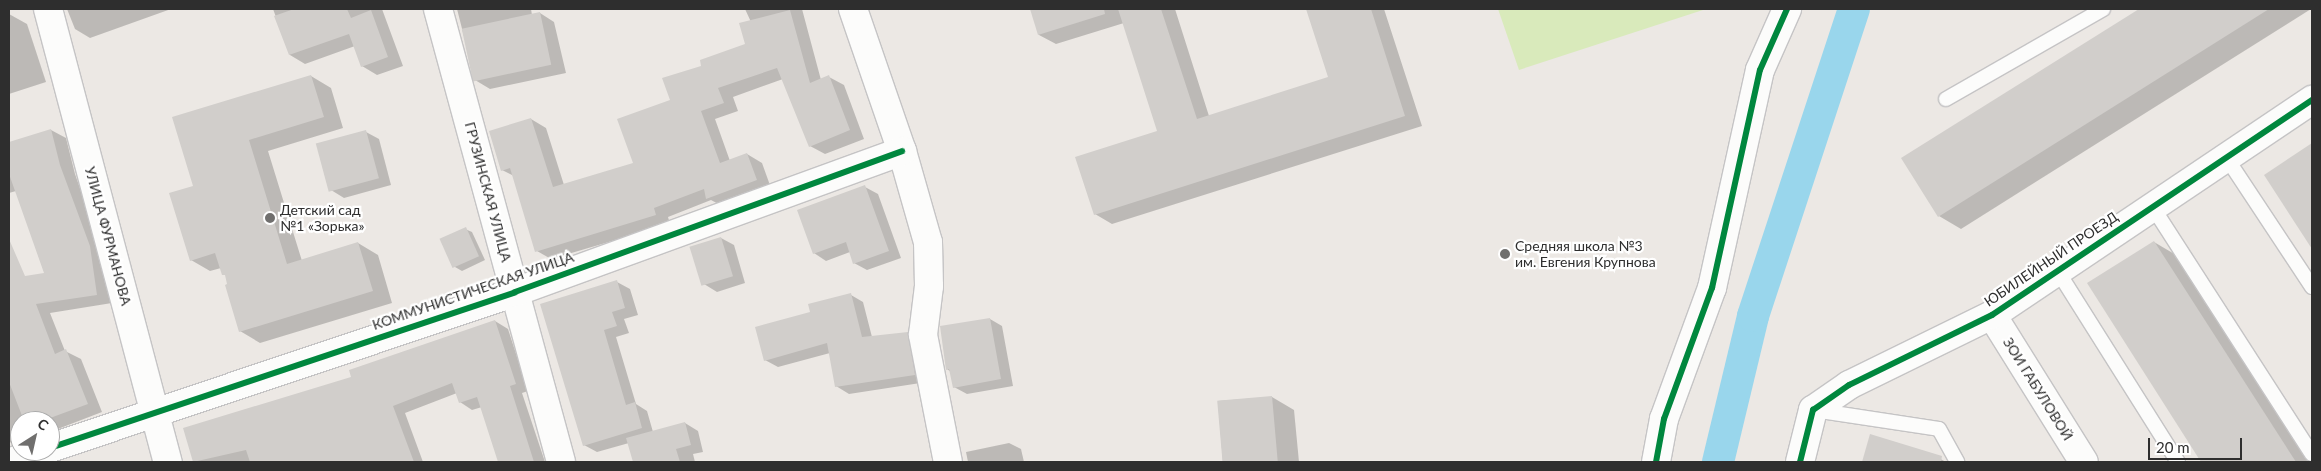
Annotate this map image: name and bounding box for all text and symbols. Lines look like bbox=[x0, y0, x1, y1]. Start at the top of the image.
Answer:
street label: ГРУЗИНСКАЯ УЛИЦА bbox=[461, 120, 515, 264]
street label: УЛИЦА ФУРМАНОВА bbox=[81, 165, 135, 307]
place label: Детский сад №1 «Зорька» bbox=[280, 202, 365, 234]
street label: ЮБИЛЕЙНЫЙ ПРОЕЗД bbox=[1981, 208, 2121, 310]
marker: Детский сад №1 «Зорька» bbox=[264, 212, 276, 224]
place label: Средняя школа №3 им. Евгения Крупнова bbox=[1515, 238, 1656, 270]
marker: Средняя школа №3 им. Евгения Крупнова bbox=[1499, 248, 1511, 260]
street label: КОММУНИСТИЧЕСКАЯ УЛИЦА bbox=[370, 249, 576, 333]
street label: ЗОИ ГАБУЛОВОЙ bbox=[2000, 334, 2076, 444]
north arrow bbox=[10, 411, 60, 461]
text: С bbox=[35, 414, 52, 434]
scale bar bbox=[2151, 428, 2245, 460]
text: 20 m bbox=[2156, 438, 2190, 456]

